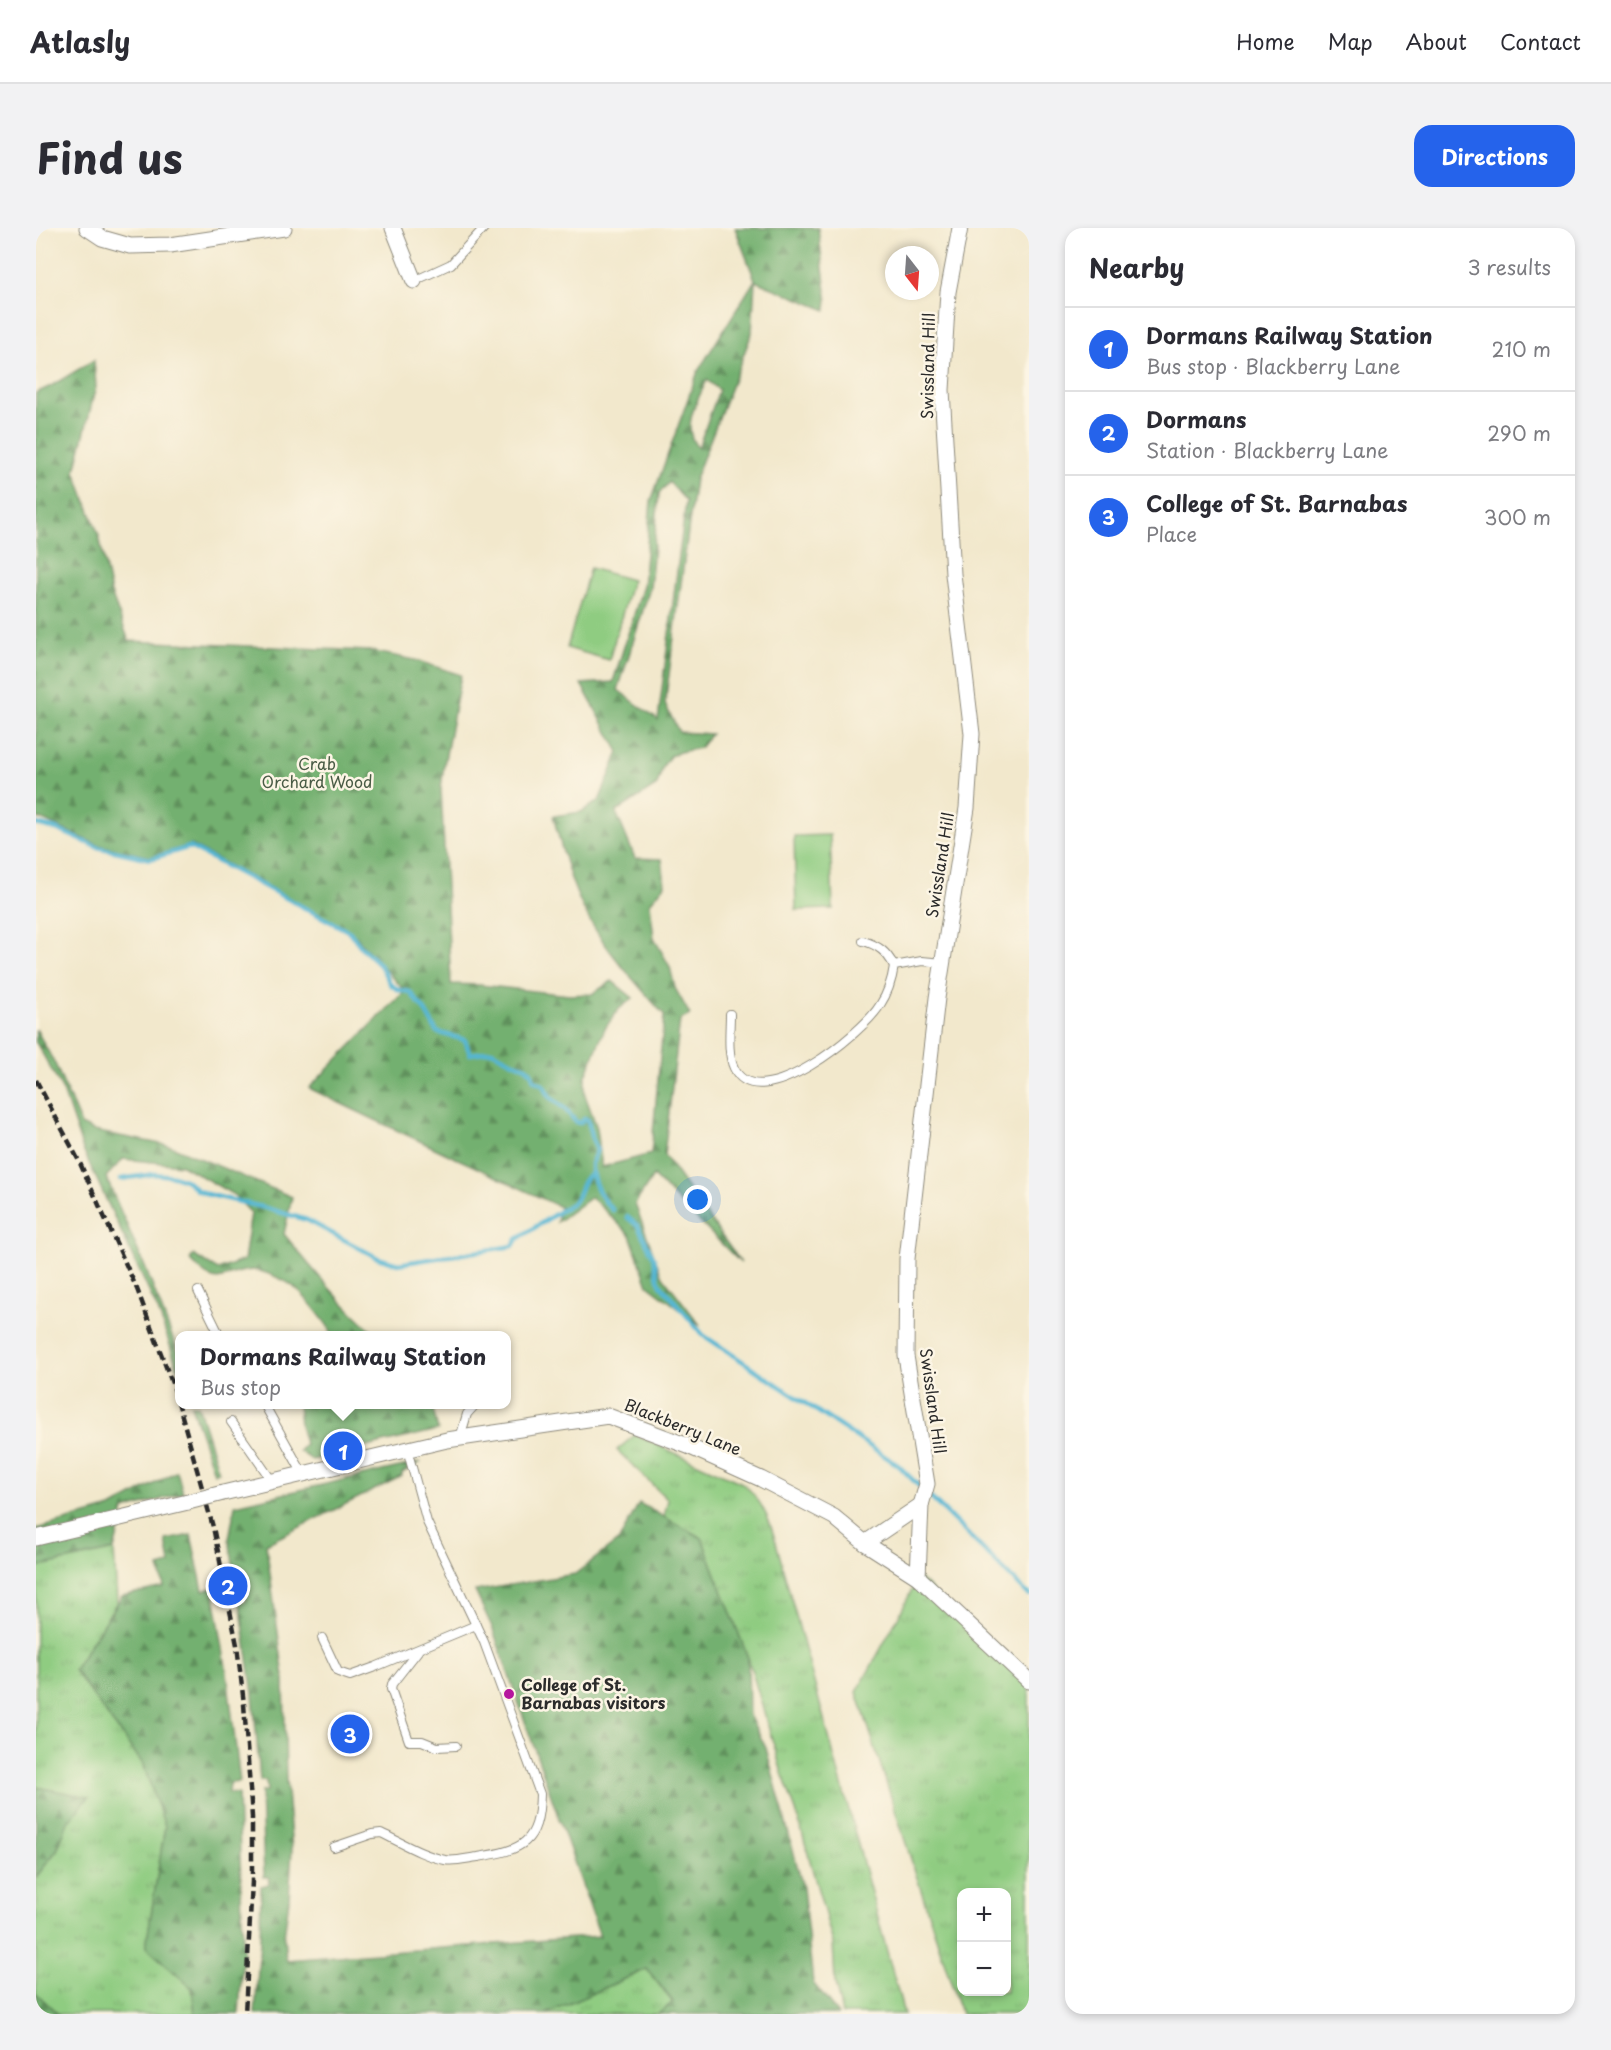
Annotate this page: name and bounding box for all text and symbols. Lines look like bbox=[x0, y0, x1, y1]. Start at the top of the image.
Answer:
text: Atlasly bbox=[30, 20, 130, 63]
text: Home bbox=[1236, 25, 1295, 57]
text: Map bbox=[1328, 25, 1373, 57]
text: About bbox=[1406, 25, 1467, 57]
text: Contact bbox=[1500, 25, 1581, 57]
text: Find us bbox=[36, 125, 183, 188]
button: Directions bbox=[1414, 125, 1575, 187]
north arrow bbox=[885, 246, 939, 300]
text: Nearby bbox=[1089, 248, 1184, 287]
text: 3 results bbox=[1468, 252, 1551, 282]
street label: Swissland Hill bbox=[914, 313, 940, 419]
text: Dormans Railway Station bbox=[1146, 318, 1432, 351]
text: 1 bbox=[1104, 334, 1113, 364]
text: 210 m bbox=[1492, 334, 1551, 364]
text: Bus stop · Blackberry Lane bbox=[1146, 351, 1401, 381]
text: Dormans bbox=[1146, 402, 1247, 435]
text: 2 bbox=[1101, 418, 1116, 448]
text: 290 m bbox=[1487, 418, 1551, 448]
text: Station · Blackberry Lane bbox=[1146, 435, 1388, 465]
text: College of St. Barnabas bbox=[1146, 486, 1407, 519]
text: 3 bbox=[1102, 502, 1115, 532]
text: 300 m bbox=[1484, 502, 1551, 532]
text: Place bbox=[1146, 519, 1197, 549]
park label: Crab Orchard Wood bbox=[262, 751, 372, 793]
street label: Swissland Hill bbox=[919, 811, 959, 919]
your location bbox=[683, 1185, 712, 1214]
popup bbox=[175, 1331, 511, 1409]
text: Dormans Railway Station bbox=[200, 1339, 486, 1372]
street label: Swissland Hill bbox=[915, 1347, 953, 1455]
text: Bus stop bbox=[200, 1372, 281, 1402]
street label: Blackberry Lane bbox=[621, 1392, 746, 1460]
pin: 1 bbox=[324, 1428, 362, 1474]
pin: 2 bbox=[208, 1564, 248, 1608]
place label: College of St. Barnabas visitors bbox=[521, 1672, 666, 1714]
marker: College of St. Barnabas visitors bbox=[502, 1687, 516, 1701]
pin: 3 bbox=[330, 1712, 370, 1756]
map controls bbox=[957, 1888, 1011, 1996]
button: + bbox=[957, 1888, 1011, 1942]
button: − bbox=[957, 1942, 1011, 1996]

